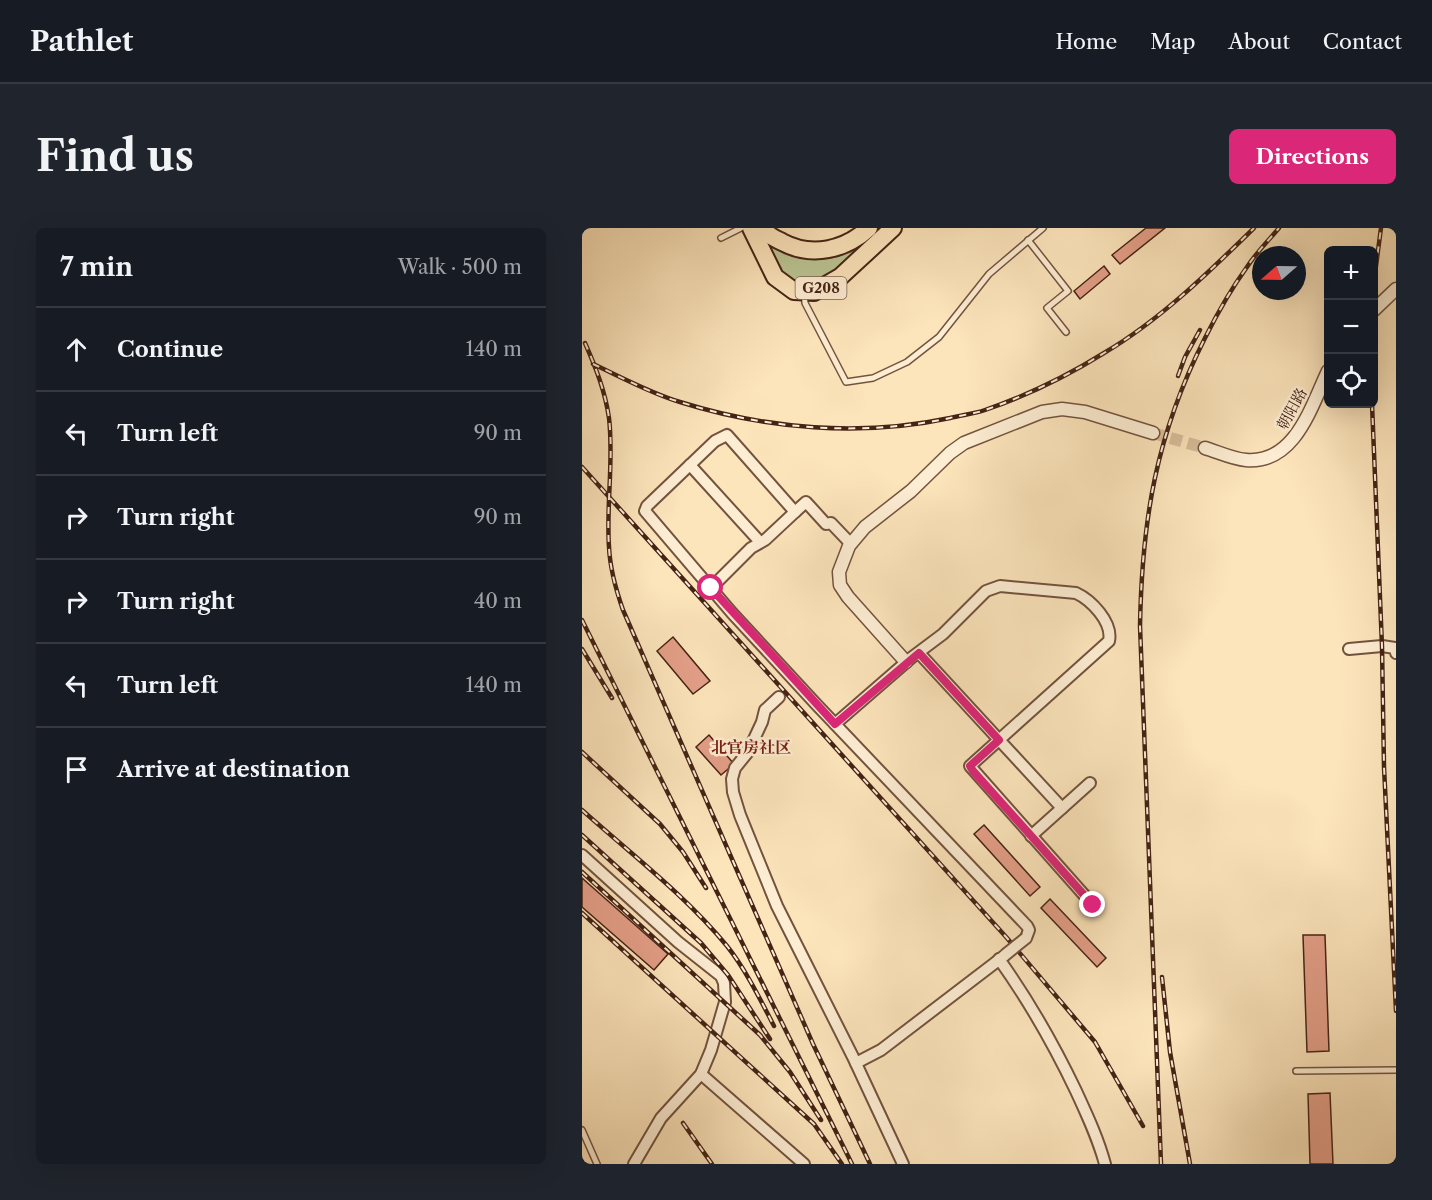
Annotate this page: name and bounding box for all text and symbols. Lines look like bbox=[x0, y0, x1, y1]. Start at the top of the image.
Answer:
text: Pathlet bbox=[30, 24, 133, 58]
text: Home bbox=[1056, 29, 1117, 54]
text: Map bbox=[1150, 29, 1195, 54]
text: About bbox=[1228, 29, 1290, 54]
text: Contact bbox=[1323, 29, 1402, 54]
button: Directions bbox=[1229, 129, 1396, 184]
text: Find us bbox=[36, 130, 194, 182]
north arrow bbox=[1252, 246, 1306, 300]
map controls bbox=[1324, 246, 1378, 408]
button: + bbox=[1324, 246, 1378, 300]
text: 7 min bbox=[60, 251, 133, 283]
text: Walk · 500 m bbox=[398, 255, 522, 279]
road number: G208 bbox=[796, 277, 846, 299]
button: − bbox=[1324, 300, 1378, 354]
icon: ahead bbox=[60, 333, 93, 366]
text: Continue bbox=[117, 336, 223, 363]
text: 140 m bbox=[465, 337, 522, 361]
button: locate bbox=[1324, 354, 1378, 408]
street label: 朝阳路 bbox=[1272, 384, 1311, 433]
icon: left bbox=[60, 417, 93, 450]
text: Turn left bbox=[117, 420, 218, 447]
text: 90 m bbox=[474, 421, 522, 445]
icon: right bbox=[60, 501, 93, 534]
text: Turn right bbox=[117, 504, 235, 531]
text: 90 m bbox=[474, 505, 522, 529]
route start bbox=[697, 574, 723, 600]
icon: right bbox=[60, 585, 93, 618]
text: Turn right bbox=[117, 588, 235, 615]
text: 40 m bbox=[474, 589, 522, 613]
icon: left bbox=[60, 669, 93, 702]
text: Turn left bbox=[117, 672, 218, 699]
text: 140 m bbox=[465, 673, 522, 697]
district label: 北官房社区 bbox=[711, 737, 791, 757]
icon: arrive bbox=[60, 753, 93, 786]
text: Arrive at destination bbox=[117, 756, 350, 783]
route end bbox=[1079, 891, 1105, 917]

